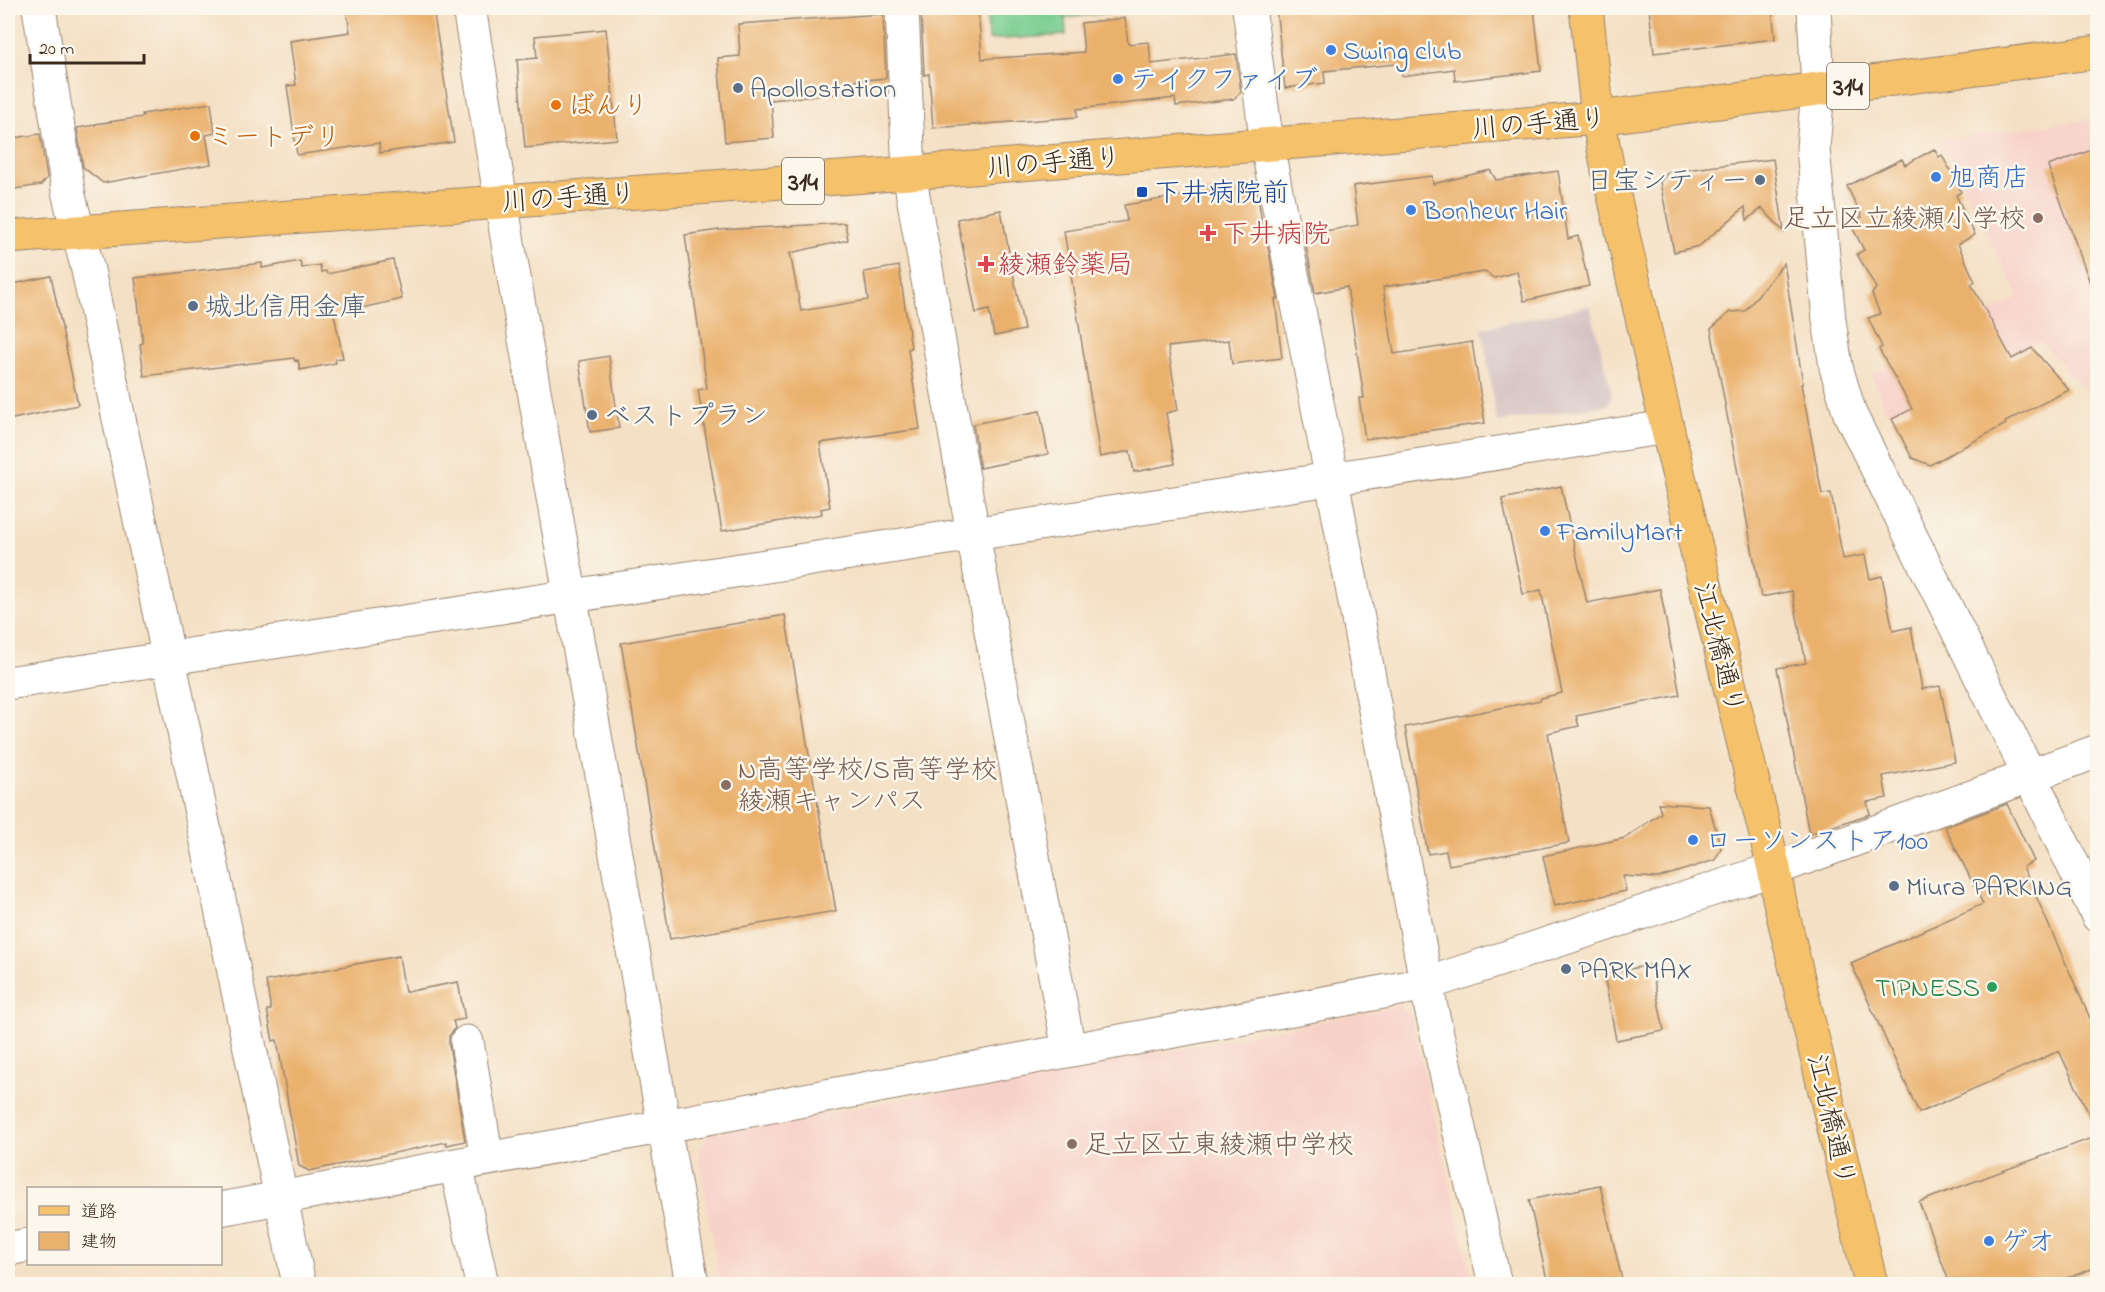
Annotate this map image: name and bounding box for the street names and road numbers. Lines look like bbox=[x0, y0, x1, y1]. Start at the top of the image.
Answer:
road number: 314 bbox=[1827, 63, 1869, 109]
street label: 川の手通り bbox=[1470, 100, 1608, 151]
street label: 川の手通り bbox=[985, 139, 1123, 190]
road number: 314 bbox=[782, 158, 824, 204]
street label: 川の手通り bbox=[500, 175, 638, 224]
street label: 江北橋通り bbox=[1682, 578, 1753, 719]
street label: 江北橋通り bbox=[1795, 1050, 1864, 1191]

